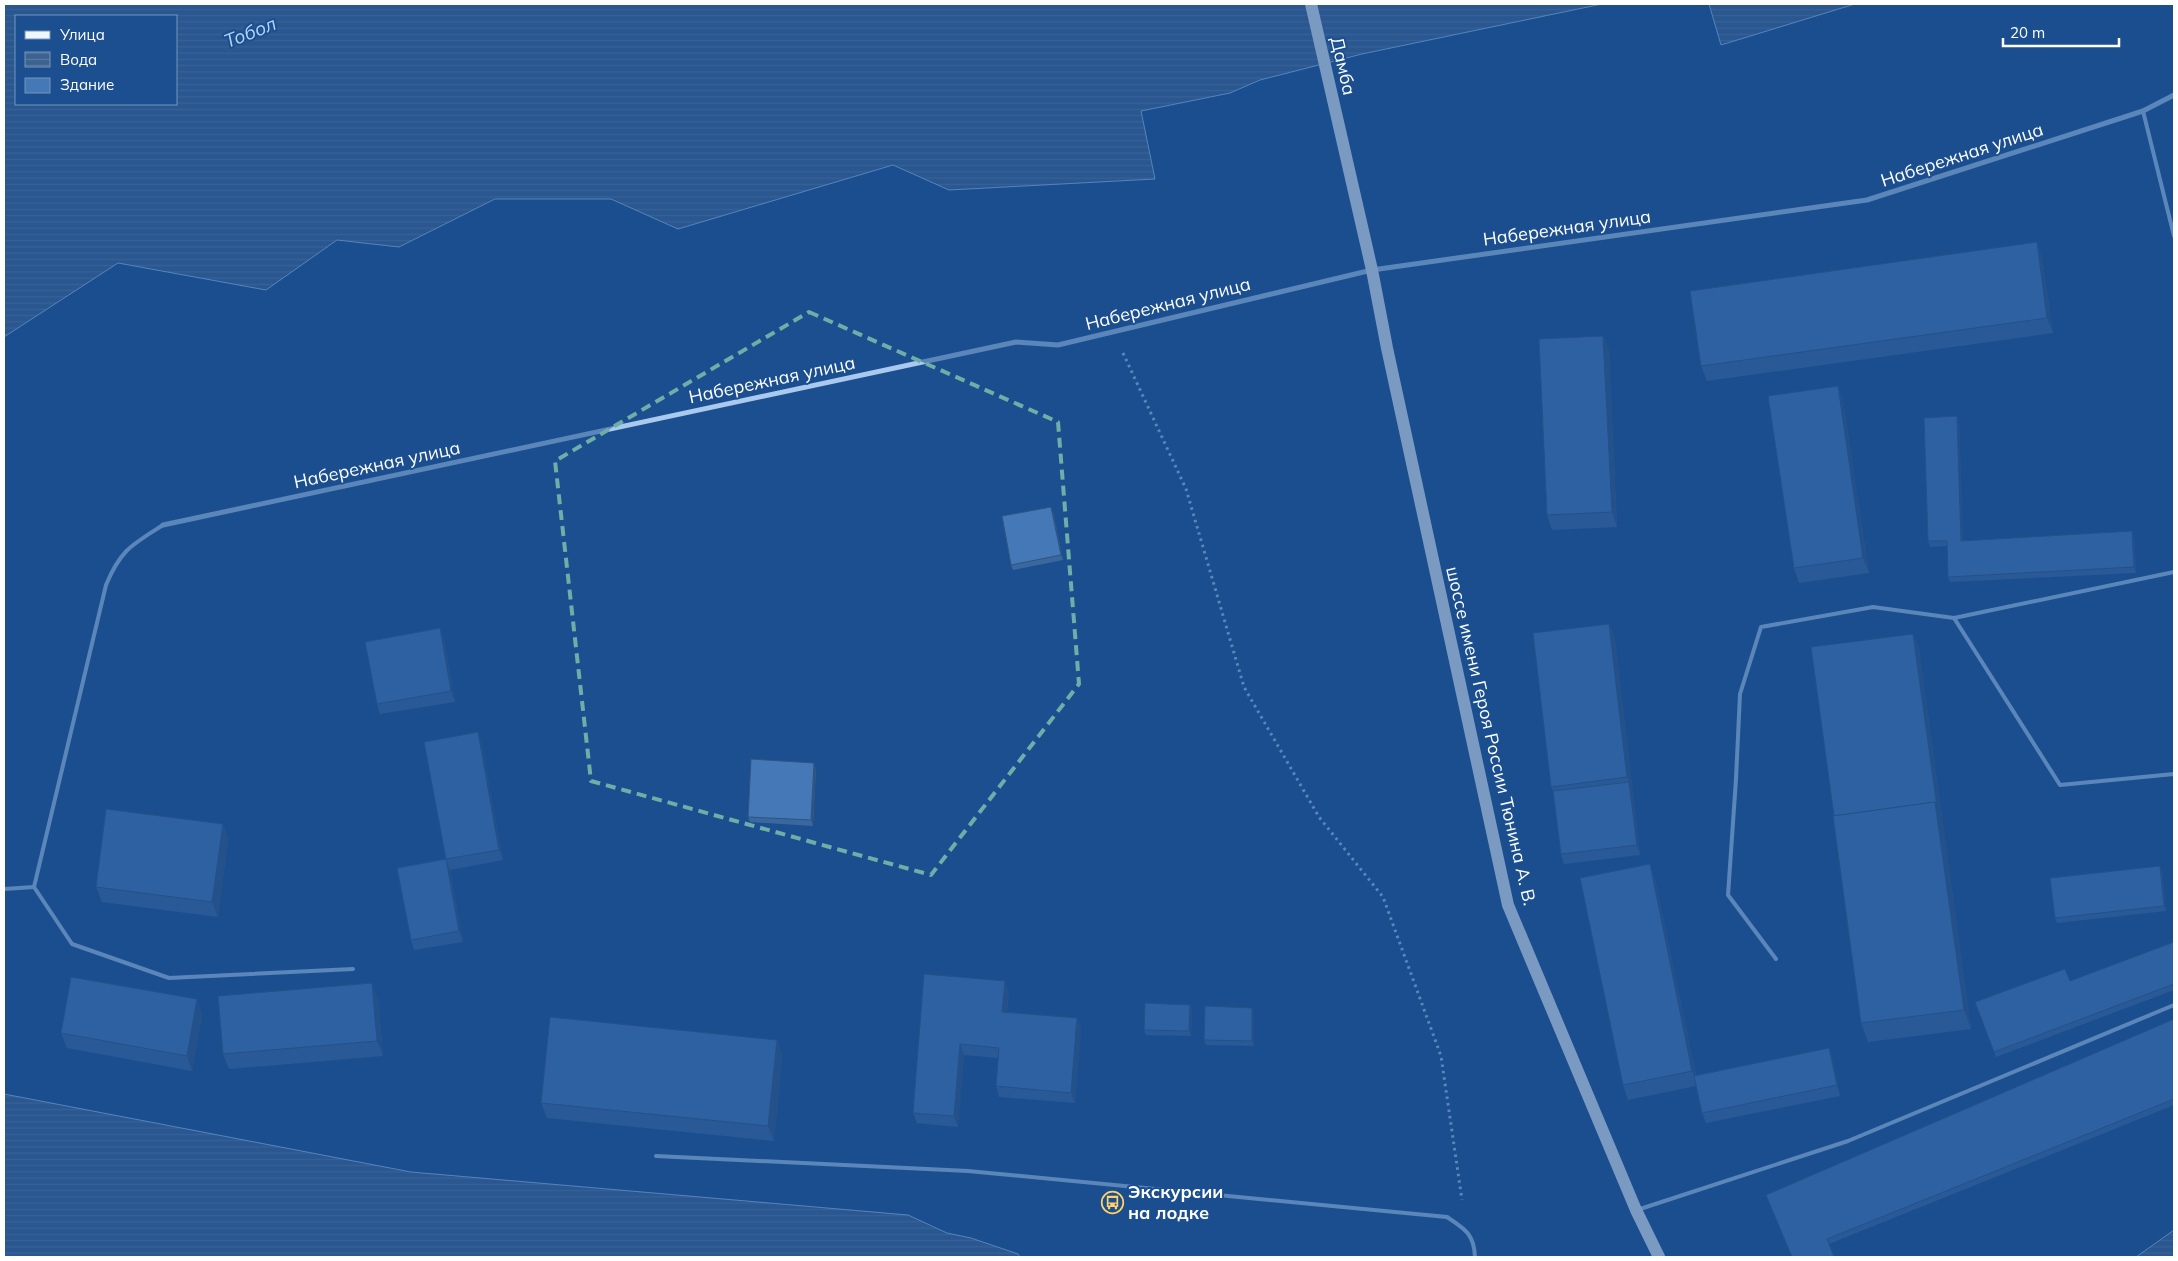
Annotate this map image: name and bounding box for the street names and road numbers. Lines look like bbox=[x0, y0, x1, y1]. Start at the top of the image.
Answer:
street label: Дамба bbox=[1326, 35, 1361, 97]
street label: Набережная улица bbox=[1878, 117, 2046, 192]
street label: Набережная улица bbox=[1481, 204, 1652, 251]
street label: Набережная улица bbox=[1083, 272, 1253, 335]
street label: Набережная улица bbox=[687, 351, 857, 408]
street label: Набережная улица bbox=[292, 436, 462, 493]
street label: шоссе имени Героя России Тюнина А. В. bbox=[1441, 564, 1542, 908]

